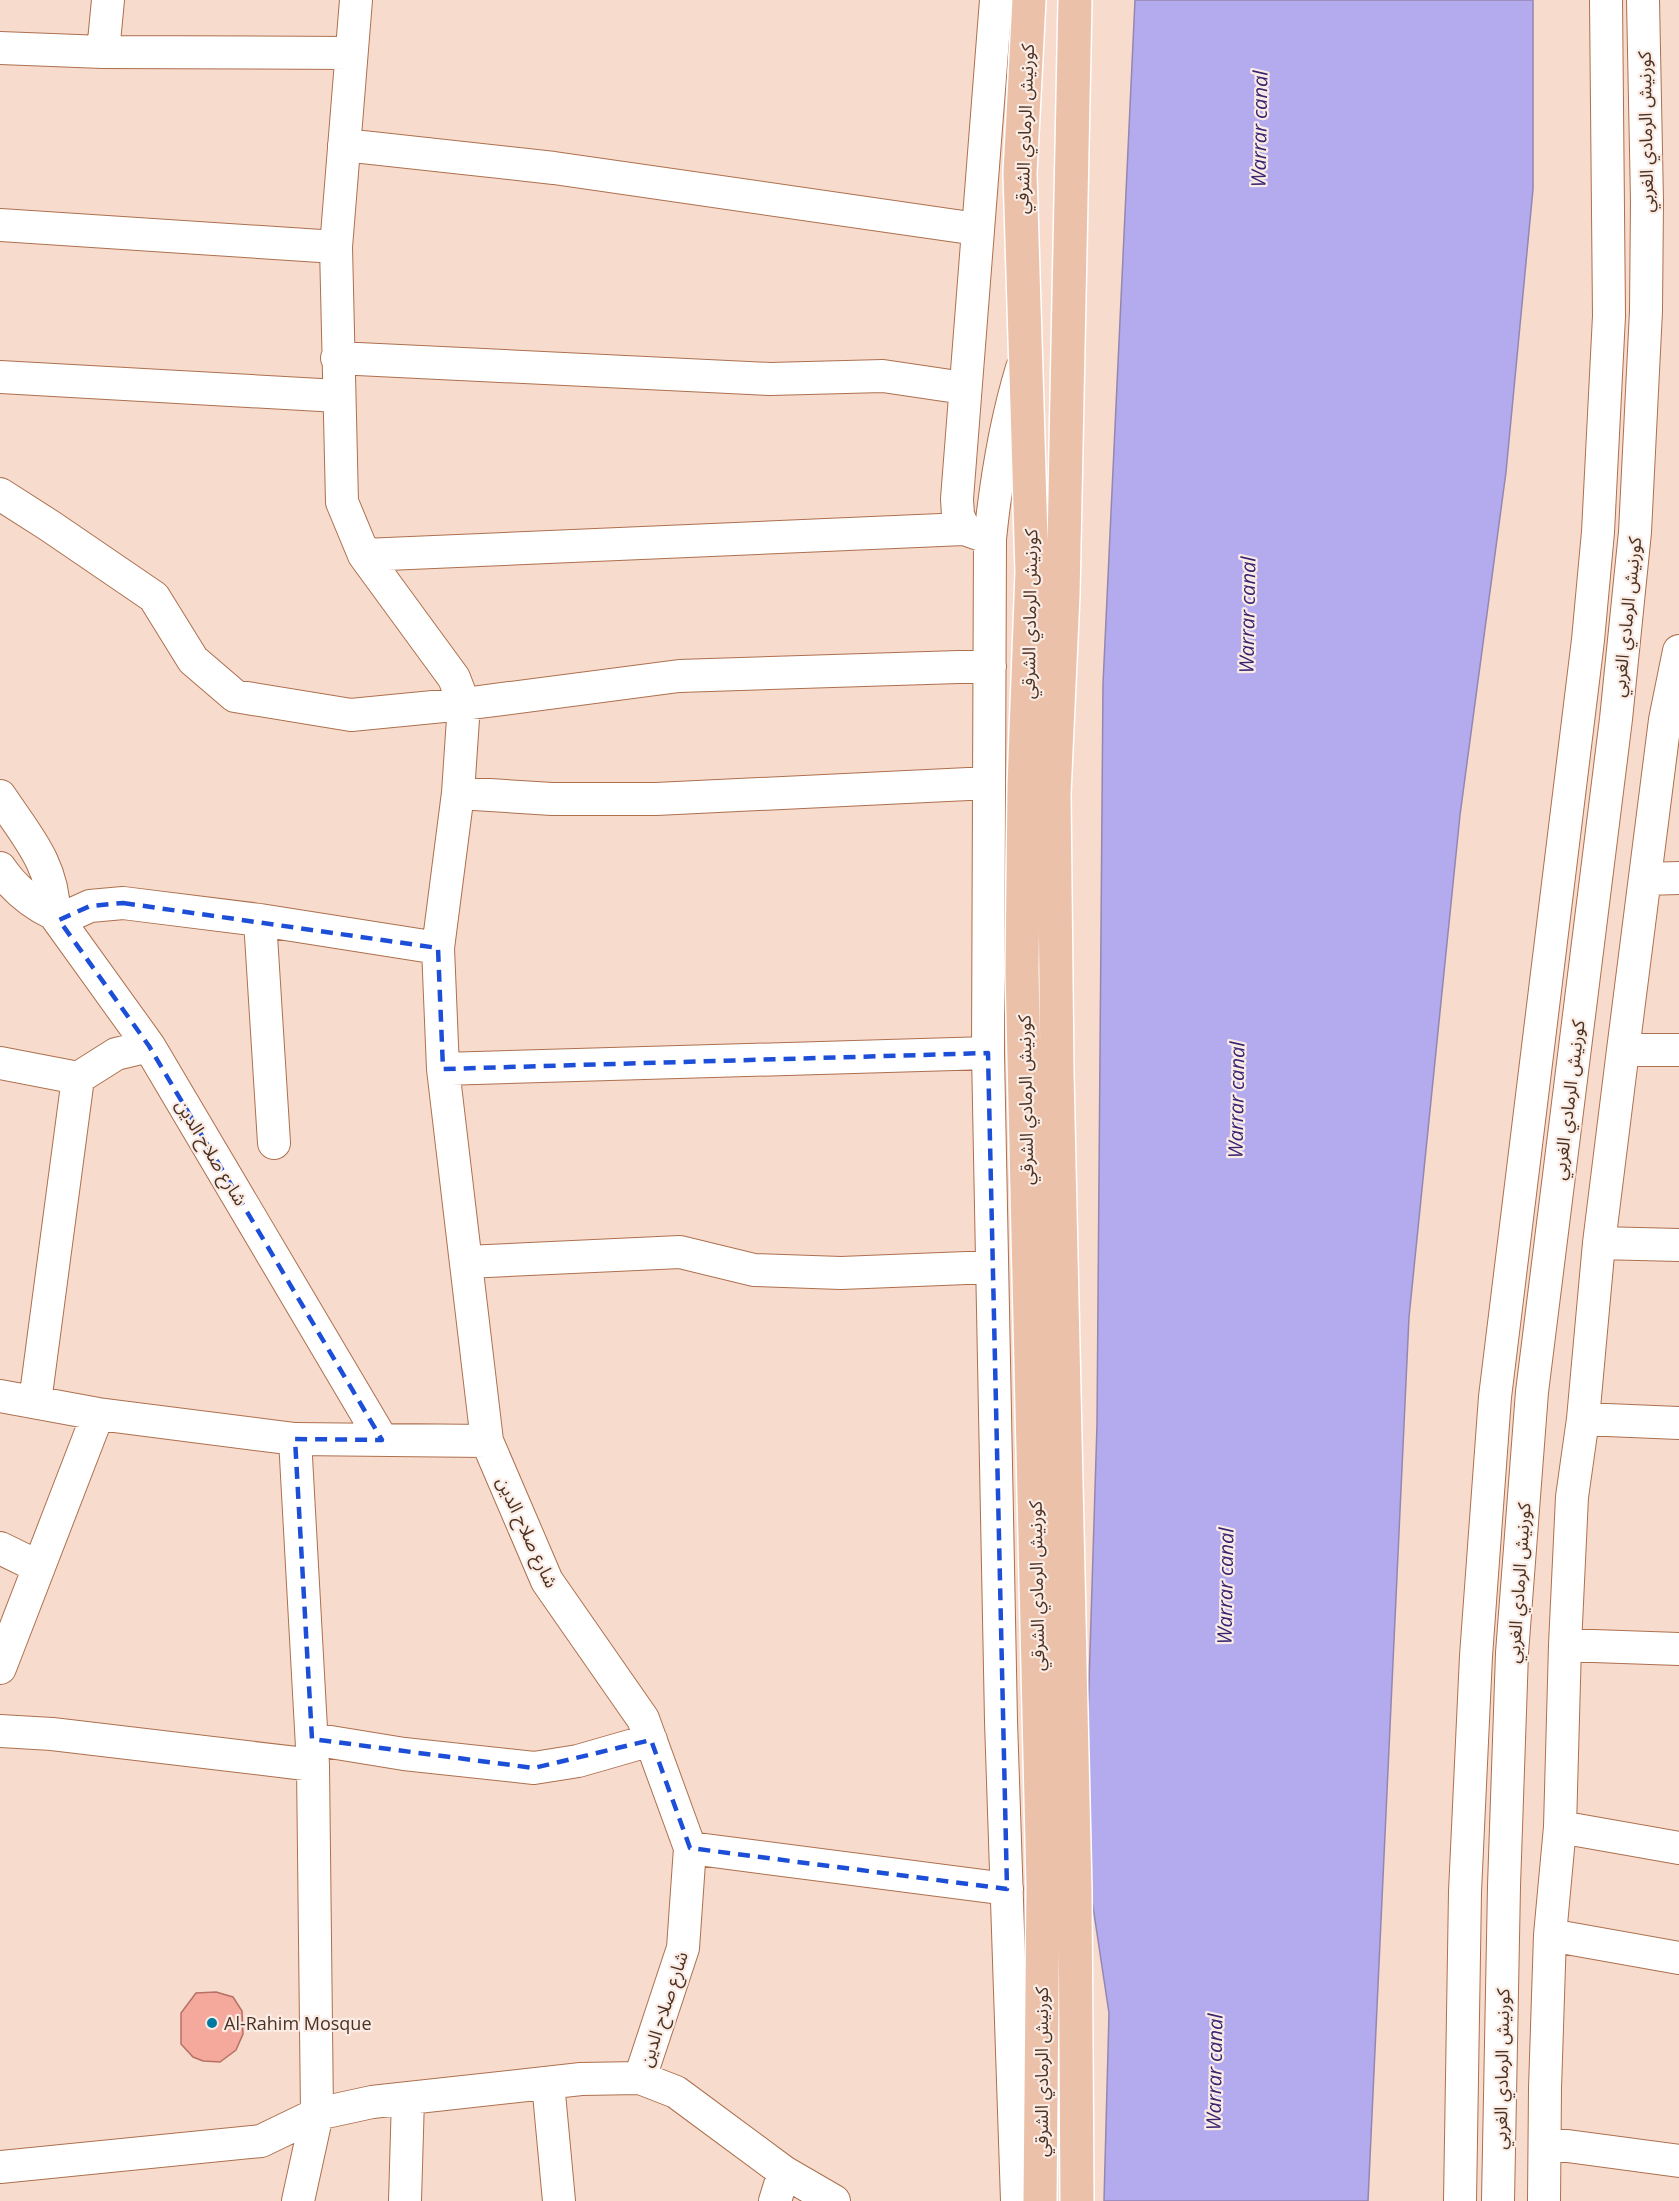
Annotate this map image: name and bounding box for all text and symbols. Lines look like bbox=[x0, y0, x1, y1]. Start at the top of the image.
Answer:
street label: كورنيش الرمادي الشرقي bbox=[1009, 43, 1041, 215]
street label: كورنيش الرمادي الغربي bbox=[1632, 51, 1661, 213]
water label: Warrar canal bbox=[1244, 69, 1274, 188]
street label: كورنيش الرمادي الشرقي bbox=[1016, 528, 1045, 699]
street label: كورنيش الرمادي الغربي bbox=[1606, 535, 1649, 699]
water label: Warrar canal bbox=[1232, 555, 1262, 674]
street label: كورنيش الرمادي الشرقي bbox=[1012, 1014, 1041, 1185]
street label: كورنيش الرمادي الغربي bbox=[1546, 1018, 1592, 1182]
water label: Warrar canal bbox=[1221, 1040, 1251, 1159]
street label: شارع صلاح الدين bbox=[168, 1094, 253, 1211]
street label: شارع صلاح الدين bbox=[489, 1473, 564, 1593]
street label: كورنيش الرمادي الشرقي bbox=[1023, 1500, 1052, 1671]
street label: كورنيش الرمادي الغربي bbox=[1500, 1501, 1538, 1664]
water label: Warrar canal bbox=[1210, 1526, 1240, 1645]
street label: شارع صلاح الدين bbox=[633, 1948, 696, 2071]
street label: كورنيش الرمادي الشرقي bbox=[1029, 1986, 1055, 2157]
street label: كورنيش الرمادي الغربي bbox=[1488, 1988, 1517, 2150]
place label: Al-Rahim Mosque bbox=[224, 2011, 372, 2035]
water label: Warrar canal bbox=[1199, 2012, 1229, 2131]
marker: Al-Rahim Mosque bbox=[205, 2016, 219, 2030]

